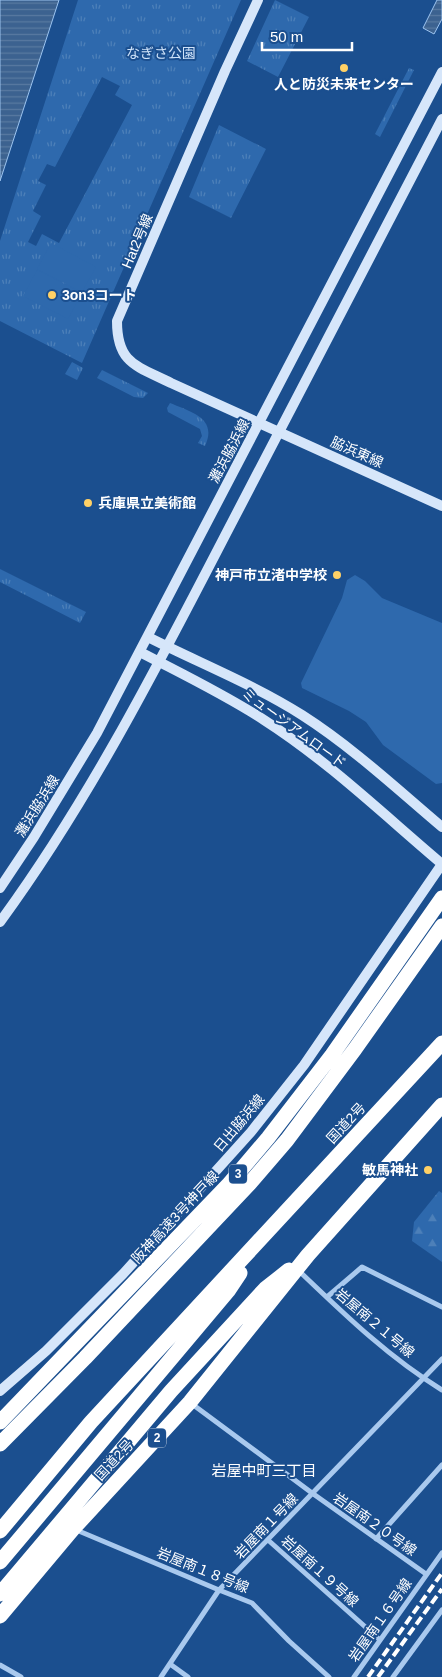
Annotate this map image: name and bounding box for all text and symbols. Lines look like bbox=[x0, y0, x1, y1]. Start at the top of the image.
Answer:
scale bar bbox=[262, 20, 352, 52]
text: 50 m bbox=[270, 28, 303, 45]
park label: なぎさ公園 bbox=[126, 45, 196, 61]
marker: 人と防災未来センター bbox=[338, 62, 350, 74]
place label: 人と防災未来センター bbox=[274, 76, 414, 92]
street label: Hat2号線 bbox=[118, 211, 156, 271]
place label: 3on3コート bbox=[62, 287, 137, 303]
marker: 3on3コート bbox=[46, 289, 58, 301]
street label: 灘浜脇浜線 bbox=[206, 416, 252, 486]
street label: 脇浜東線 bbox=[328, 433, 386, 471]
place label: 兵庫県立美術館 bbox=[98, 495, 196, 511]
marker: 兵庫県立美術館 bbox=[82, 497, 94, 509]
place label: 神戸市立渚中学校 bbox=[215, 567, 327, 583]
marker: 神戸市立渚中学校 bbox=[331, 569, 343, 581]
street label: ミュージアムロード bbox=[239, 685, 349, 771]
street label: 灘浜脇浜線 bbox=[12, 772, 62, 840]
street label: 日出脇浜線 bbox=[210, 1091, 268, 1155]
street label: 国道2号 bbox=[323, 1099, 369, 1147]
place label: 敏馬神社 bbox=[362, 1162, 418, 1178]
road number: 3 bbox=[229, 1164, 247, 1184]
marker: 敏馬神社 bbox=[422, 1164, 434, 1176]
street label: 阪神高速3号神戸線 bbox=[128, 1168, 222, 1266]
street label: 岩屋南２１号線 bbox=[332, 1285, 418, 1361]
road number: 2 bbox=[148, 1429, 166, 1448]
street label: 国道2号 bbox=[91, 1436, 137, 1484]
district label: 岩屋中町三丁目 bbox=[211, 1462, 317, 1479]
street label: 岩屋南２０号線 bbox=[330, 1489, 420, 1559]
street label: 岩屋南１号線 bbox=[231, 1490, 301, 1562]
street label: 岩屋南１９号線 bbox=[278, 1532, 362, 1610]
street label: 岩屋南１８号線 bbox=[155, 1544, 251, 1596]
street label: 岩屋南１６号線 bbox=[345, 1575, 415, 1665]

